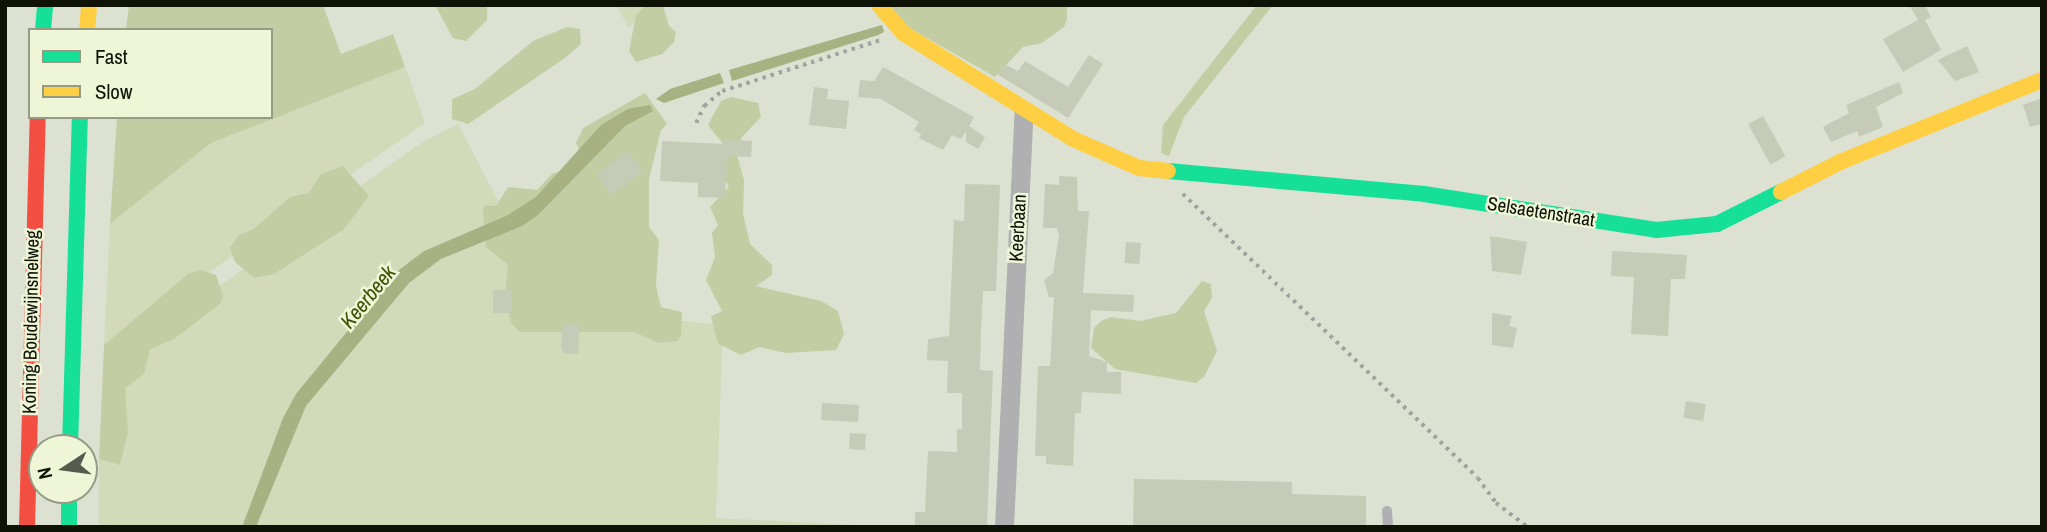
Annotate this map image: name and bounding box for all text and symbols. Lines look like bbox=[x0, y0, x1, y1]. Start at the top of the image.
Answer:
legend bbox=[28, 28, 273, 119]
text: Fast bbox=[95, 42, 128, 71]
text: Slow bbox=[95, 77, 132, 106]
street label: Selsaetenstraat bbox=[1486, 192, 1596, 232]
street label: Keerbaan bbox=[1005, 194, 1031, 262]
street label: Koning Boudewijnsnelweg bbox=[18, 230, 44, 414]
water label: Keerbeek bbox=[335, 260, 401, 334]
north arrow bbox=[28, 434, 98, 504]
text: N bbox=[31, 465, 58, 482]

